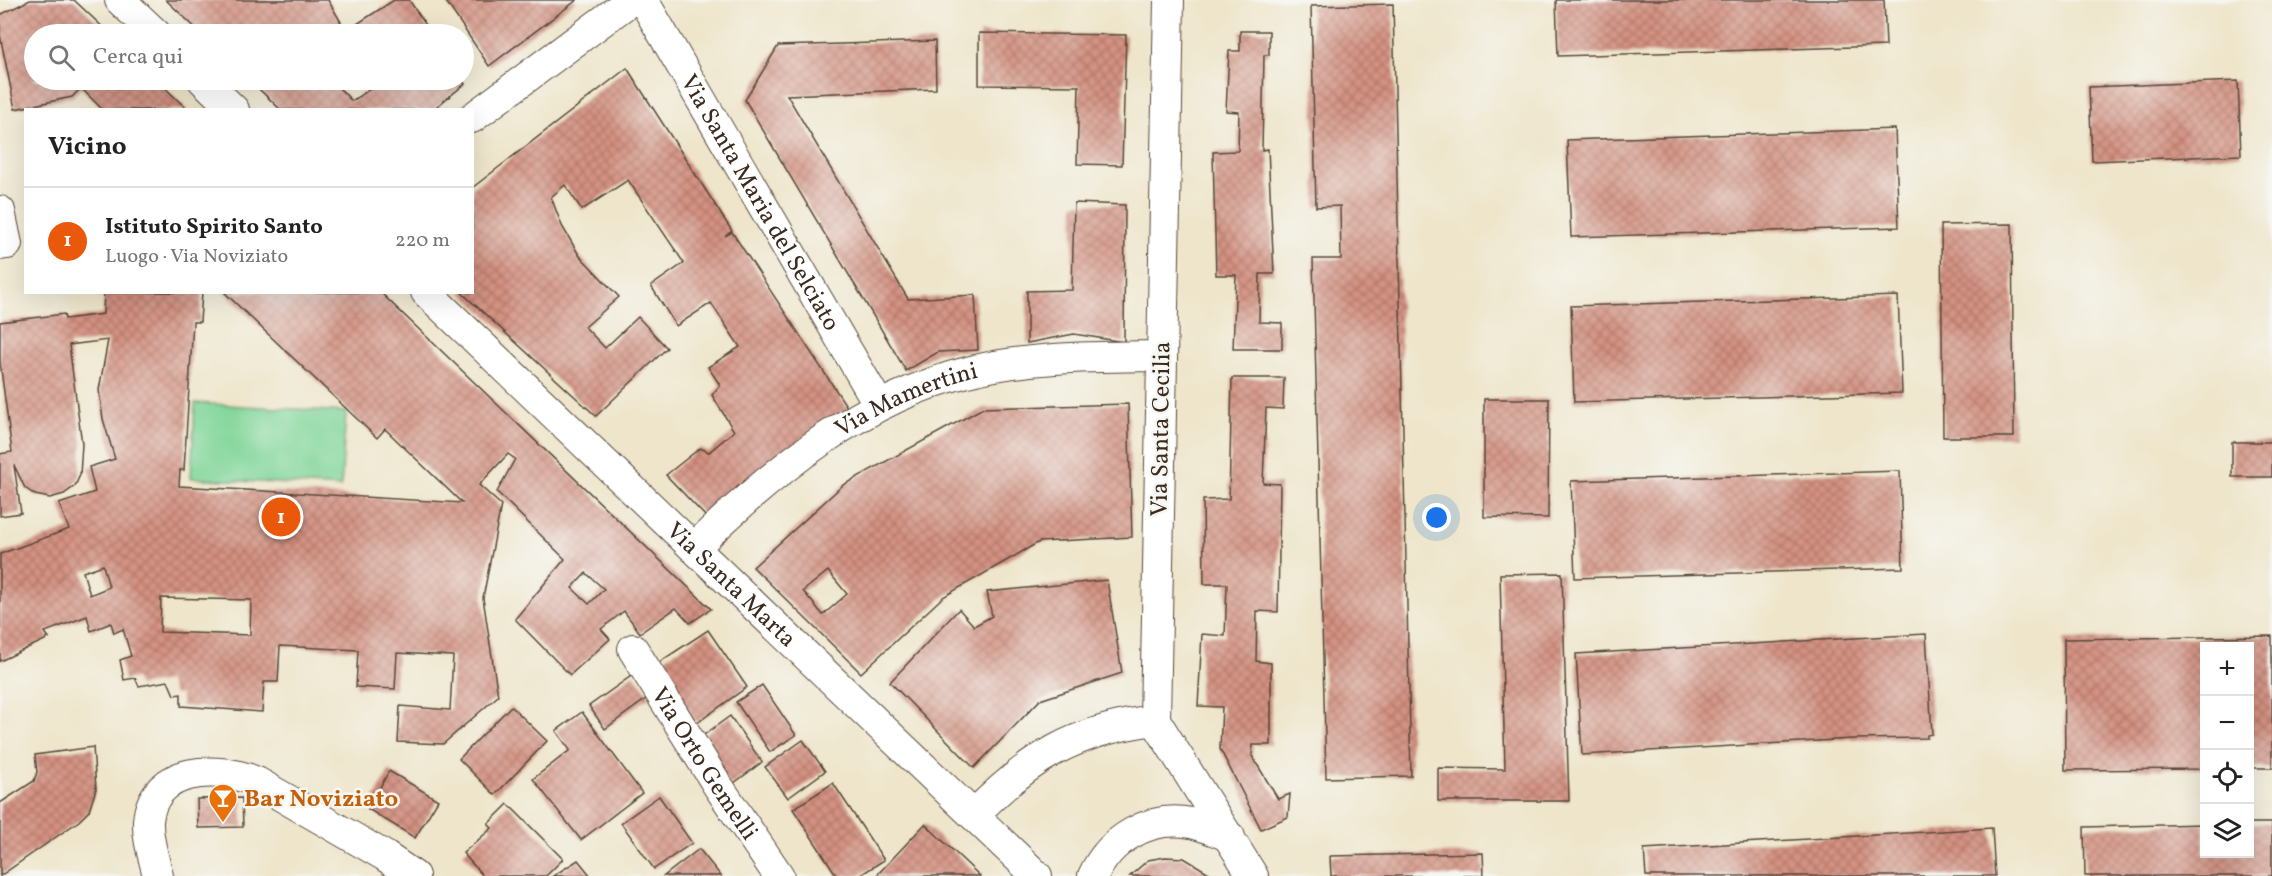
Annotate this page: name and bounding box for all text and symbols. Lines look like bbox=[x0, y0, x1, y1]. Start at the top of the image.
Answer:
search box bbox=[24, 24, 474, 90]
icon: search bbox=[45, 41, 78, 74]
text: Cerca qui bbox=[93, 42, 183, 73]
street label: Via Santa Maria del Selciato bbox=[671, 69, 847, 338]
text: Vicino bbox=[48, 129, 127, 165]
text: Istituto Spirito Santo bbox=[105, 212, 323, 243]
text: 1 bbox=[63, 227, 72, 255]
text: 220 m bbox=[395, 227, 450, 255]
text: Luogo · Via Noviziato bbox=[105, 243, 288, 271]
street label: Via Santa Cecilia bbox=[1143, 341, 1181, 517]
street label: Via Mamertini bbox=[829, 355, 981, 447]
pin: 1 bbox=[262, 494, 300, 540]
your location bbox=[1422, 503, 1451, 532]
street label: Via Santa Marta bbox=[658, 515, 803, 656]
map controls bbox=[2200, 642, 2254, 858]
button: + bbox=[2200, 642, 2254, 696]
street label: Via Orto Gemelli bbox=[642, 681, 765, 848]
button: − bbox=[2200, 696, 2254, 750]
button: locate bbox=[2200, 750, 2254, 804]
bar icon: Bar Noviziato bbox=[207, 782, 239, 824]
place label: Bar Noviziato bbox=[244, 783, 398, 817]
button: layers bbox=[2200, 804, 2254, 858]

